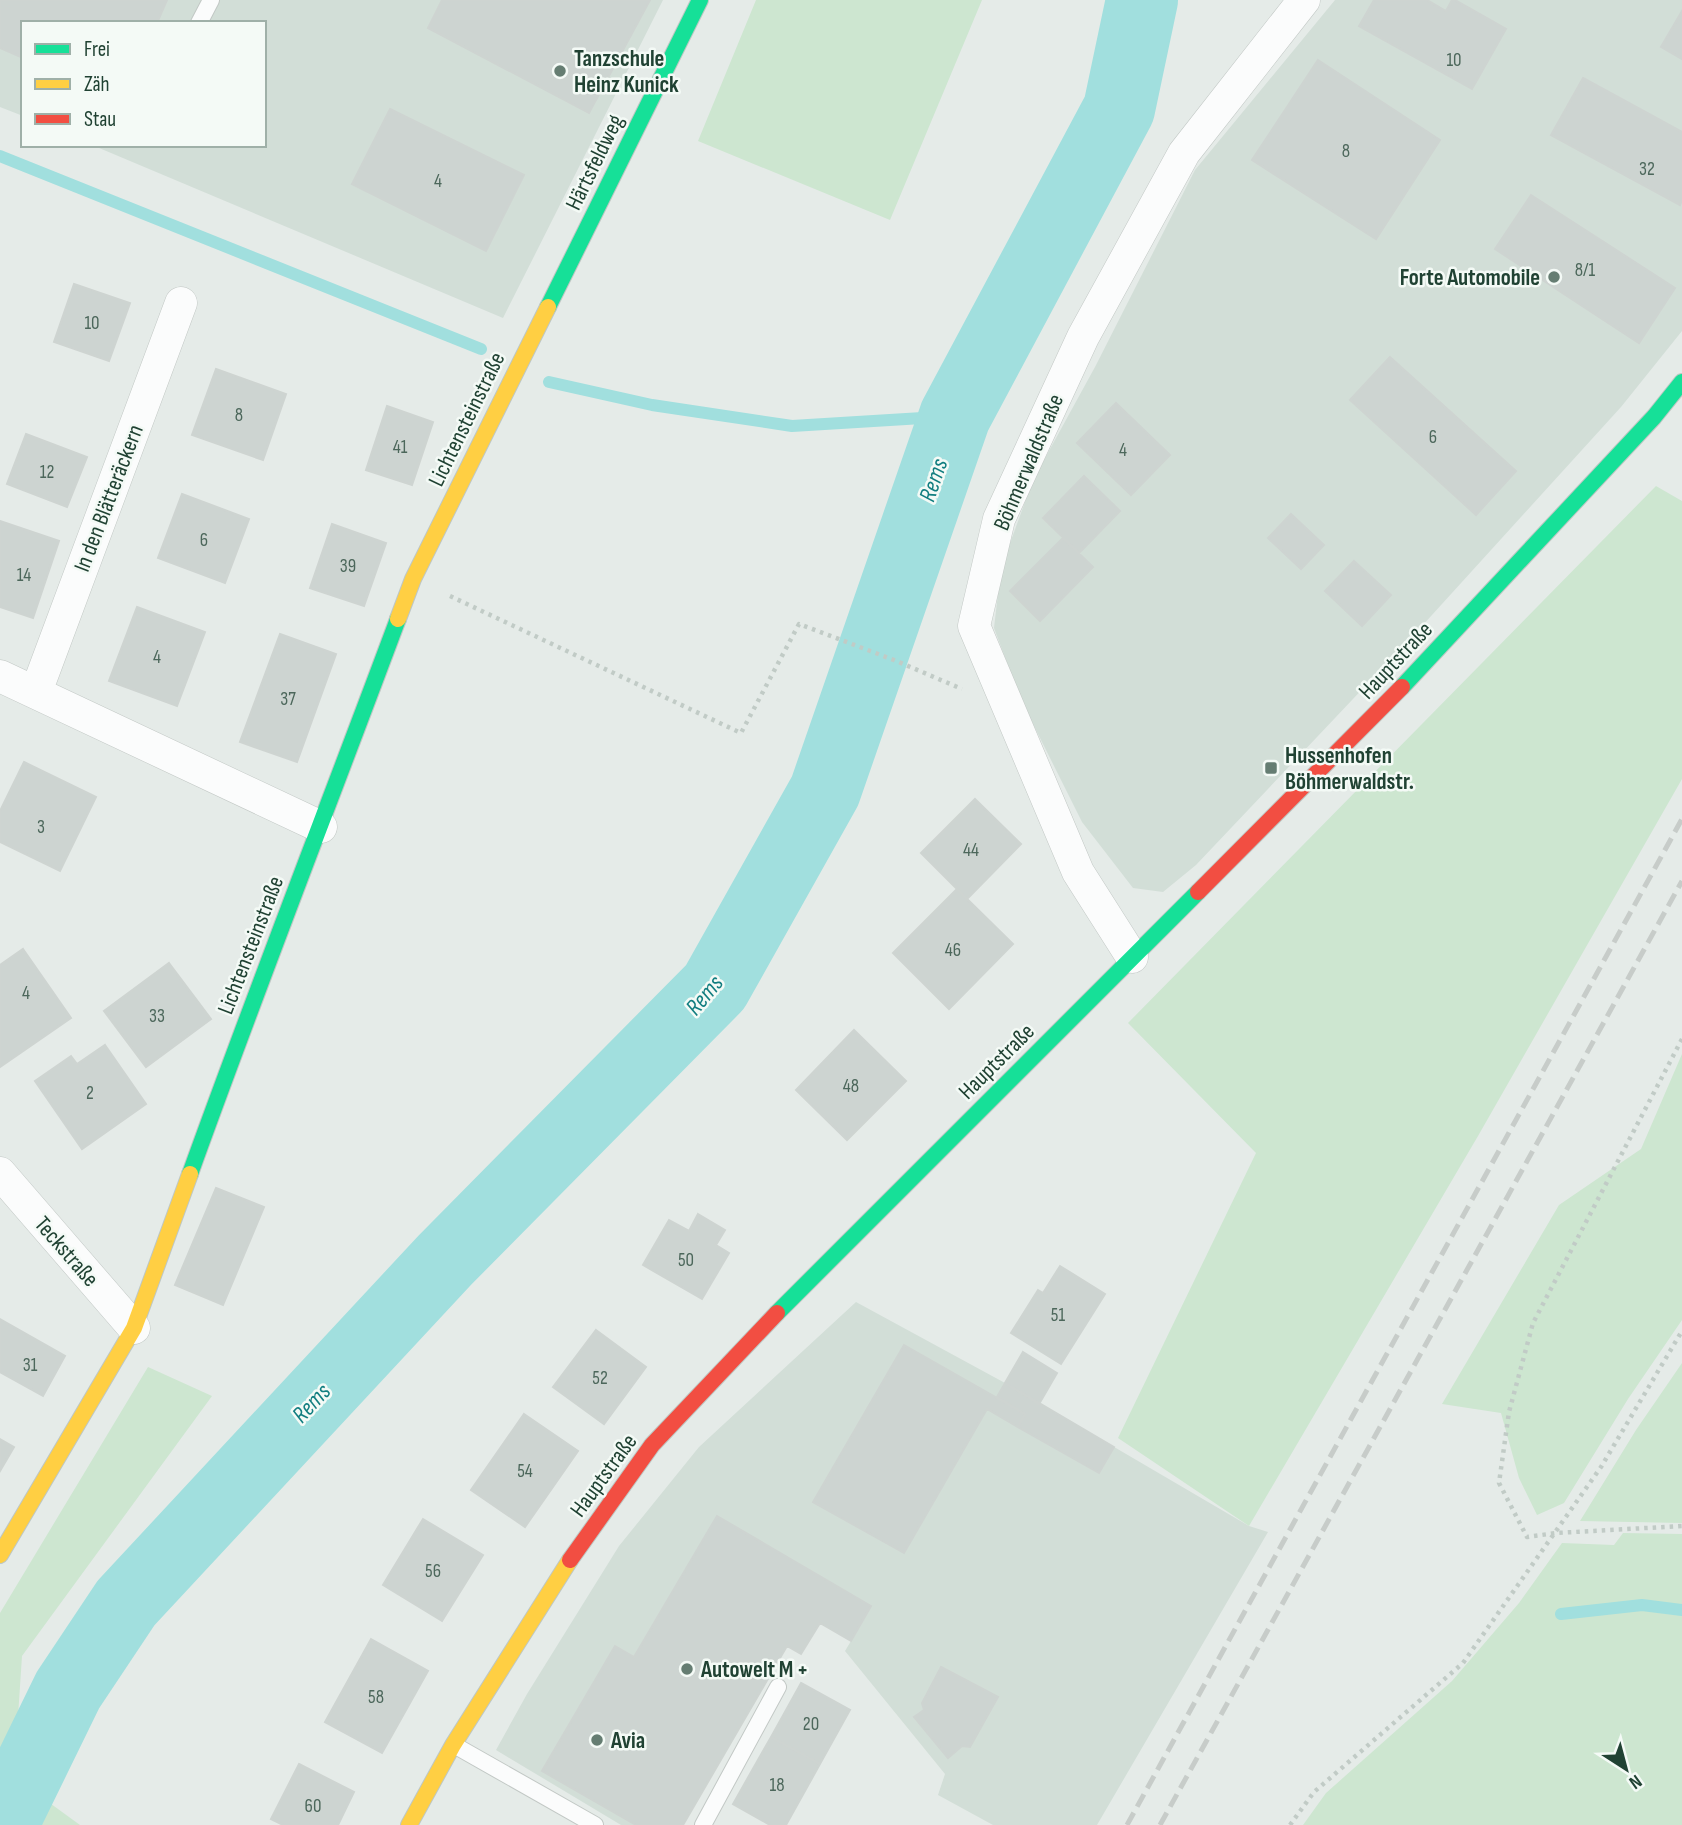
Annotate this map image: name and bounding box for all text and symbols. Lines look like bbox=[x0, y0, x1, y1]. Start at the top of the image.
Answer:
legend bbox=[21, 21, 266, 147]
text: Frei bbox=[84, 37, 110, 62]
place label: Tanzschule Heinz Kunick bbox=[574, 45, 679, 99]
house number: 10 bbox=[1446, 49, 1462, 72]
marker: Tanzschule Heinz Kunick bbox=[552, 63, 568, 79]
text: Zäh bbox=[84, 72, 110, 97]
text: Stau bbox=[84, 107, 116, 132]
street label: Härtsfeldweg bbox=[560, 110, 630, 215]
house number: 8 bbox=[1342, 140, 1350, 163]
house number: 32 bbox=[1639, 158, 1655, 181]
house number: 4 bbox=[434, 170, 442, 193]
house number: 8/1 bbox=[1575, 259, 1596, 282]
place label: Forte Automobile bbox=[1400, 264, 1540, 292]
marker: Forte Automobile bbox=[1546, 269, 1562, 285]
house number: 10 bbox=[84, 312, 100, 335]
street label: Lichtensteinstraße bbox=[422, 348, 511, 491]
street label: Böhmerwaldstraße bbox=[988, 390, 1070, 535]
house number: 8 bbox=[235, 404, 243, 427]
street label: In den Blätteräckern bbox=[68, 421, 150, 576]
house number: 6 bbox=[1429, 426, 1437, 449]
house number: 41 bbox=[393, 436, 408, 459]
house number: 4 bbox=[1119, 439, 1127, 462]
water label: Rems bbox=[913, 454, 954, 505]
house number: 12 bbox=[40, 461, 54, 484]
house number: 6 bbox=[200, 529, 208, 552]
house number: 39 bbox=[340, 555, 356, 578]
house number: 14 bbox=[17, 564, 31, 587]
street label: Hauptstraße bbox=[1353, 616, 1439, 705]
house number: 4 bbox=[153, 646, 161, 669]
house number: 37 bbox=[280, 688, 296, 711]
place label: Hussenhofen Böhmerwaldstr. bbox=[1285, 742, 1414, 796]
marker: Hussenhofen Böhmerwaldstr. bbox=[1263, 760, 1279, 776]
house number: 3 bbox=[37, 816, 45, 839]
house number: 44 bbox=[963, 839, 979, 862]
street label: Lichtensteinstraße bbox=[212, 872, 290, 1018]
house number: 46 bbox=[945, 939, 961, 962]
water label: Rems bbox=[679, 969, 730, 1021]
house number: 4 bbox=[22, 982, 30, 1005]
house number: 33 bbox=[149, 1005, 165, 1028]
street label: Hauptstraße bbox=[953, 1018, 1040, 1105]
house number: 48 bbox=[843, 1075, 859, 1098]
house number: 2 bbox=[86, 1082, 94, 1105]
street label: Teckstraße bbox=[28, 1211, 104, 1293]
house number: 50 bbox=[678, 1249, 694, 1272]
house number: 51 bbox=[1051, 1304, 1065, 1327]
house number: 31 bbox=[23, 1354, 38, 1377]
house number: 52 bbox=[592, 1367, 608, 1390]
water label: Rems bbox=[286, 1377, 337, 1429]
street label: Hauptstraße bbox=[564, 1429, 643, 1523]
house number: 54 bbox=[517, 1460, 533, 1483]
house number: 56 bbox=[425, 1560, 441, 1583]
place label: Autowelt M + bbox=[700, 1656, 808, 1684]
marker: Autowelt M + bbox=[679, 1661, 695, 1677]
house number: 58 bbox=[368, 1686, 384, 1709]
house number: 20 bbox=[803, 1713, 819, 1736]
place label: Avia bbox=[610, 1727, 645, 1755]
marker: Avia bbox=[589, 1732, 605, 1748]
north arrow bbox=[1591, 1734, 1661, 1804]
text: N bbox=[1624, 1769, 1646, 1794]
house number: 18 bbox=[770, 1774, 784, 1797]
house number: 60 bbox=[305, 1795, 321, 1818]

